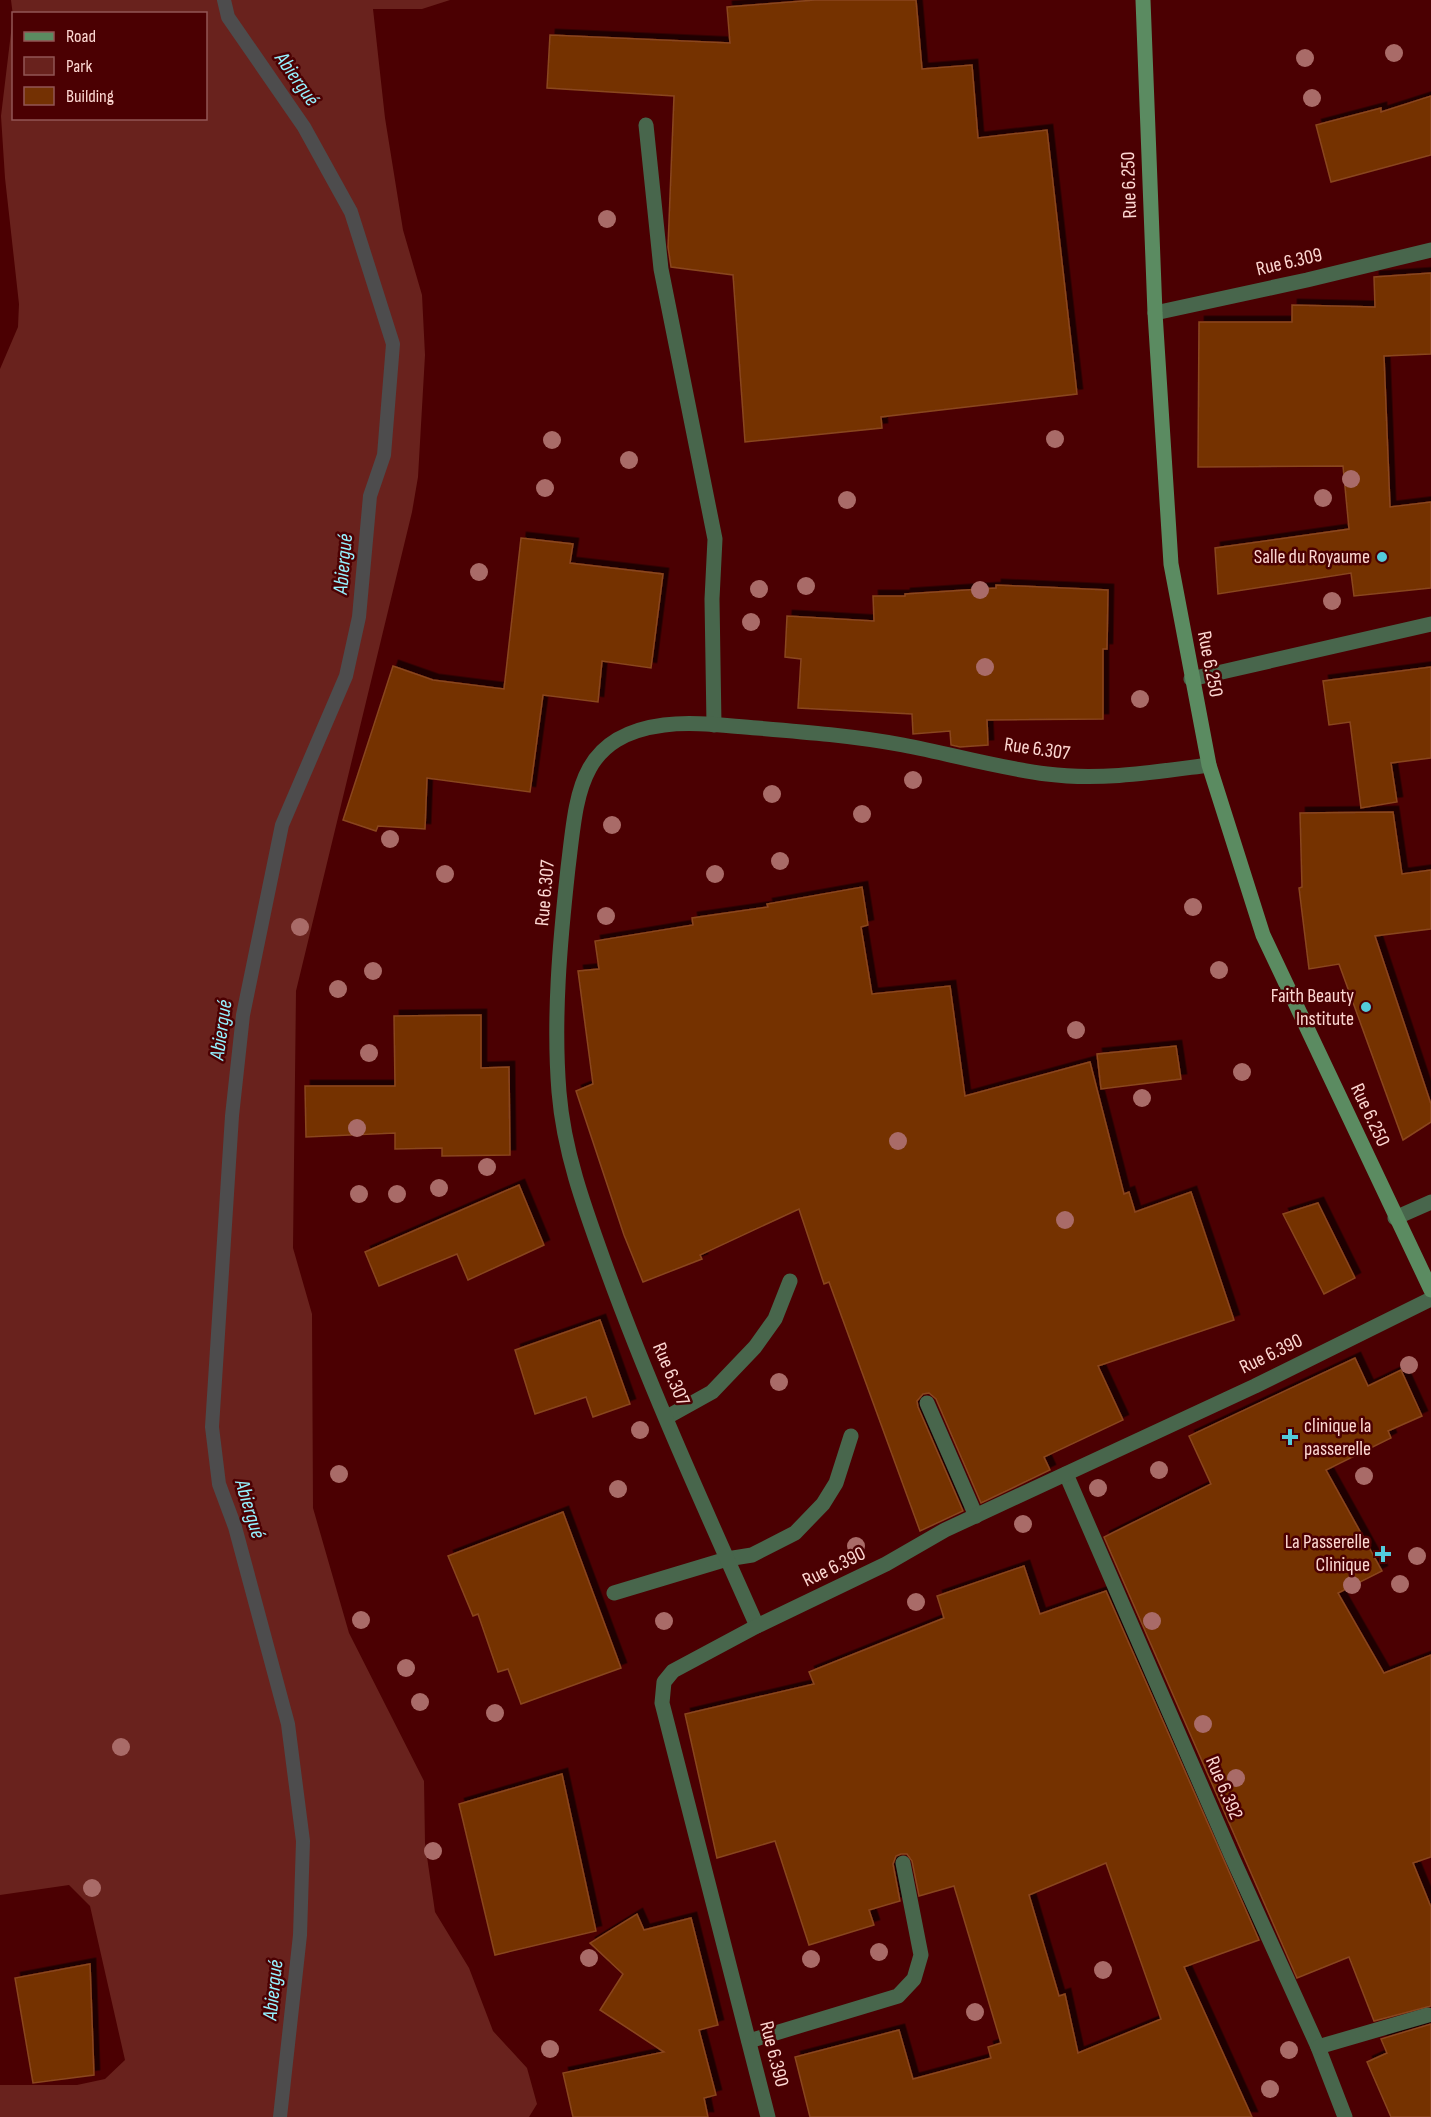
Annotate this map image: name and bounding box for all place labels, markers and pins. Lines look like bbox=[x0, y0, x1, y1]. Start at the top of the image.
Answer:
place label: Salle du Royaume bbox=[1254, 545, 1370, 569]
marker: Salle du Royaume bbox=[1375, 550, 1389, 564]
place label: Faith Beauty Institute bbox=[1271, 984, 1354, 1031]
marker: Faith Beauty Institute bbox=[1359, 1000, 1373, 1014]
place label: clinique la passerelle bbox=[1304, 1414, 1371, 1461]
marker: clinique la passerelle bbox=[1281, 1428, 1299, 1446]
place label: La Passerelle Clinique bbox=[1285, 1530, 1370, 1577]
marker: La Passerelle Clinique bbox=[1374, 1545, 1392, 1563]

